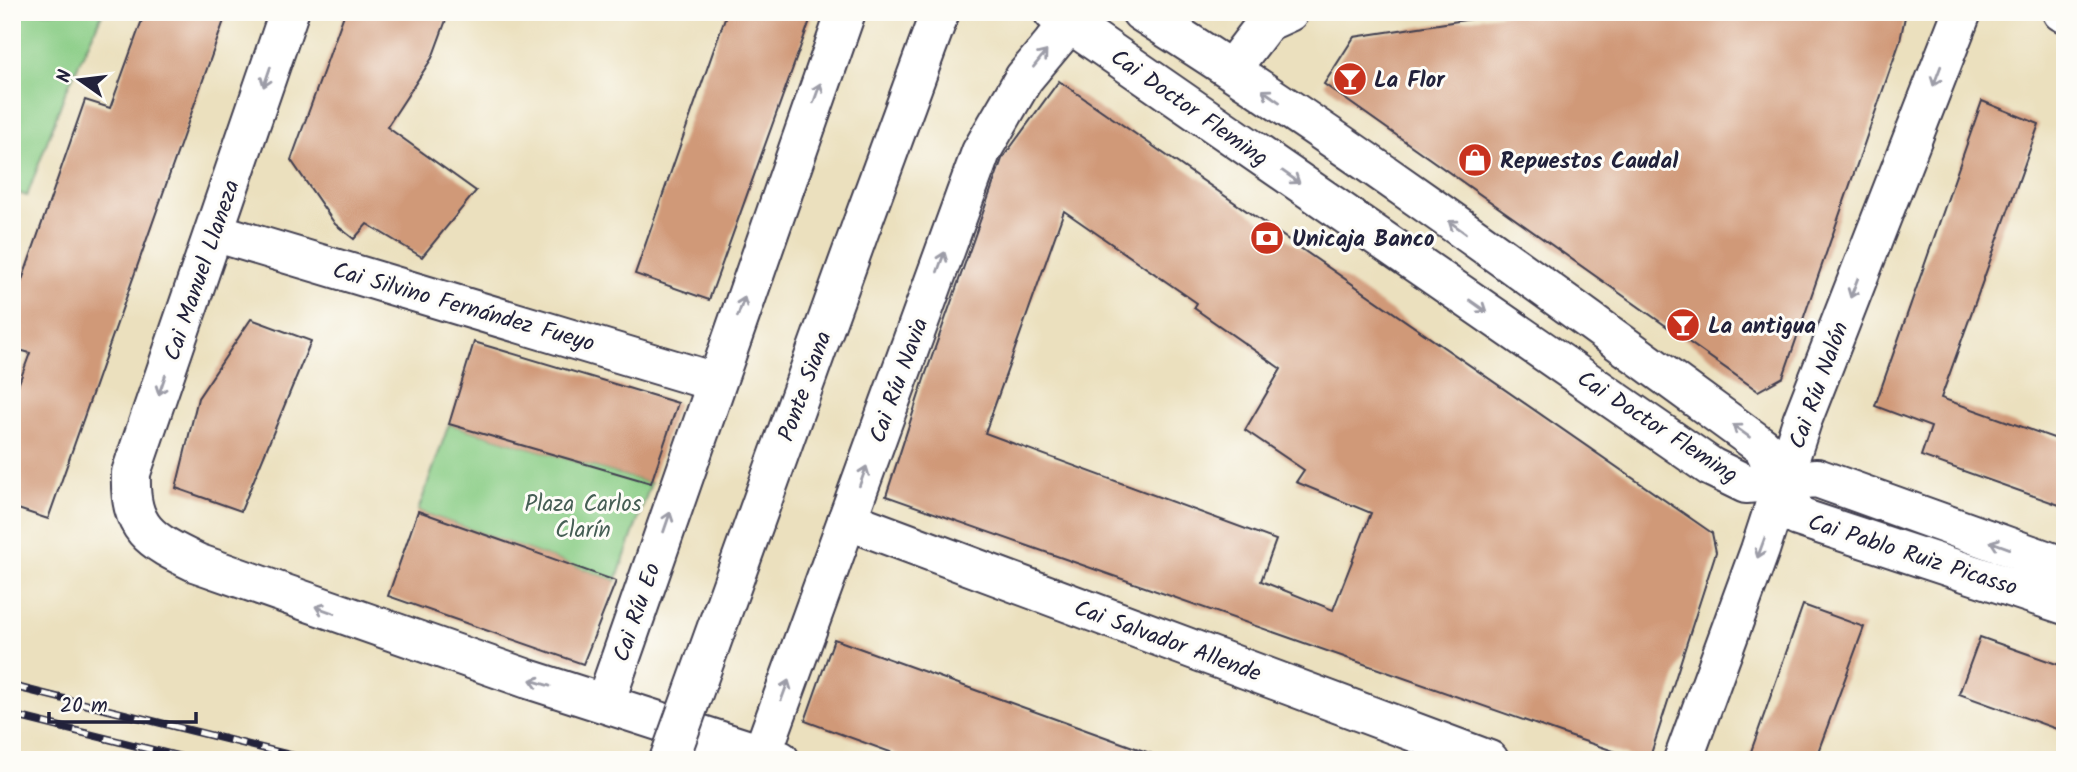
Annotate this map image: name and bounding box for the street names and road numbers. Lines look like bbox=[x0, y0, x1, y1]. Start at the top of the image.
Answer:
street label: Cai Doctor Fleming bbox=[1102, 41, 1275, 177]
street label: Cai Manuel Llaneza bbox=[155, 175, 251, 366]
street label: Cai Silvino Fernández Fueyo bbox=[328, 253, 599, 363]
street label: Cai Ríu Navia bbox=[861, 313, 939, 448]
street label: Cai Ríu Nalón bbox=[1780, 317, 1860, 454]
street label: Ponte Siana bbox=[769, 326, 842, 447]
street label: Cai Doctor Fleming bbox=[1569, 362, 1745, 493]
street label: Cai Pablo Ruiz Picasso bbox=[1803, 505, 2022, 607]
street label: Cai Ríu Eo bbox=[604, 558, 672, 667]
street label: Cai Salvador Allende bbox=[1069, 591, 1266, 692]

